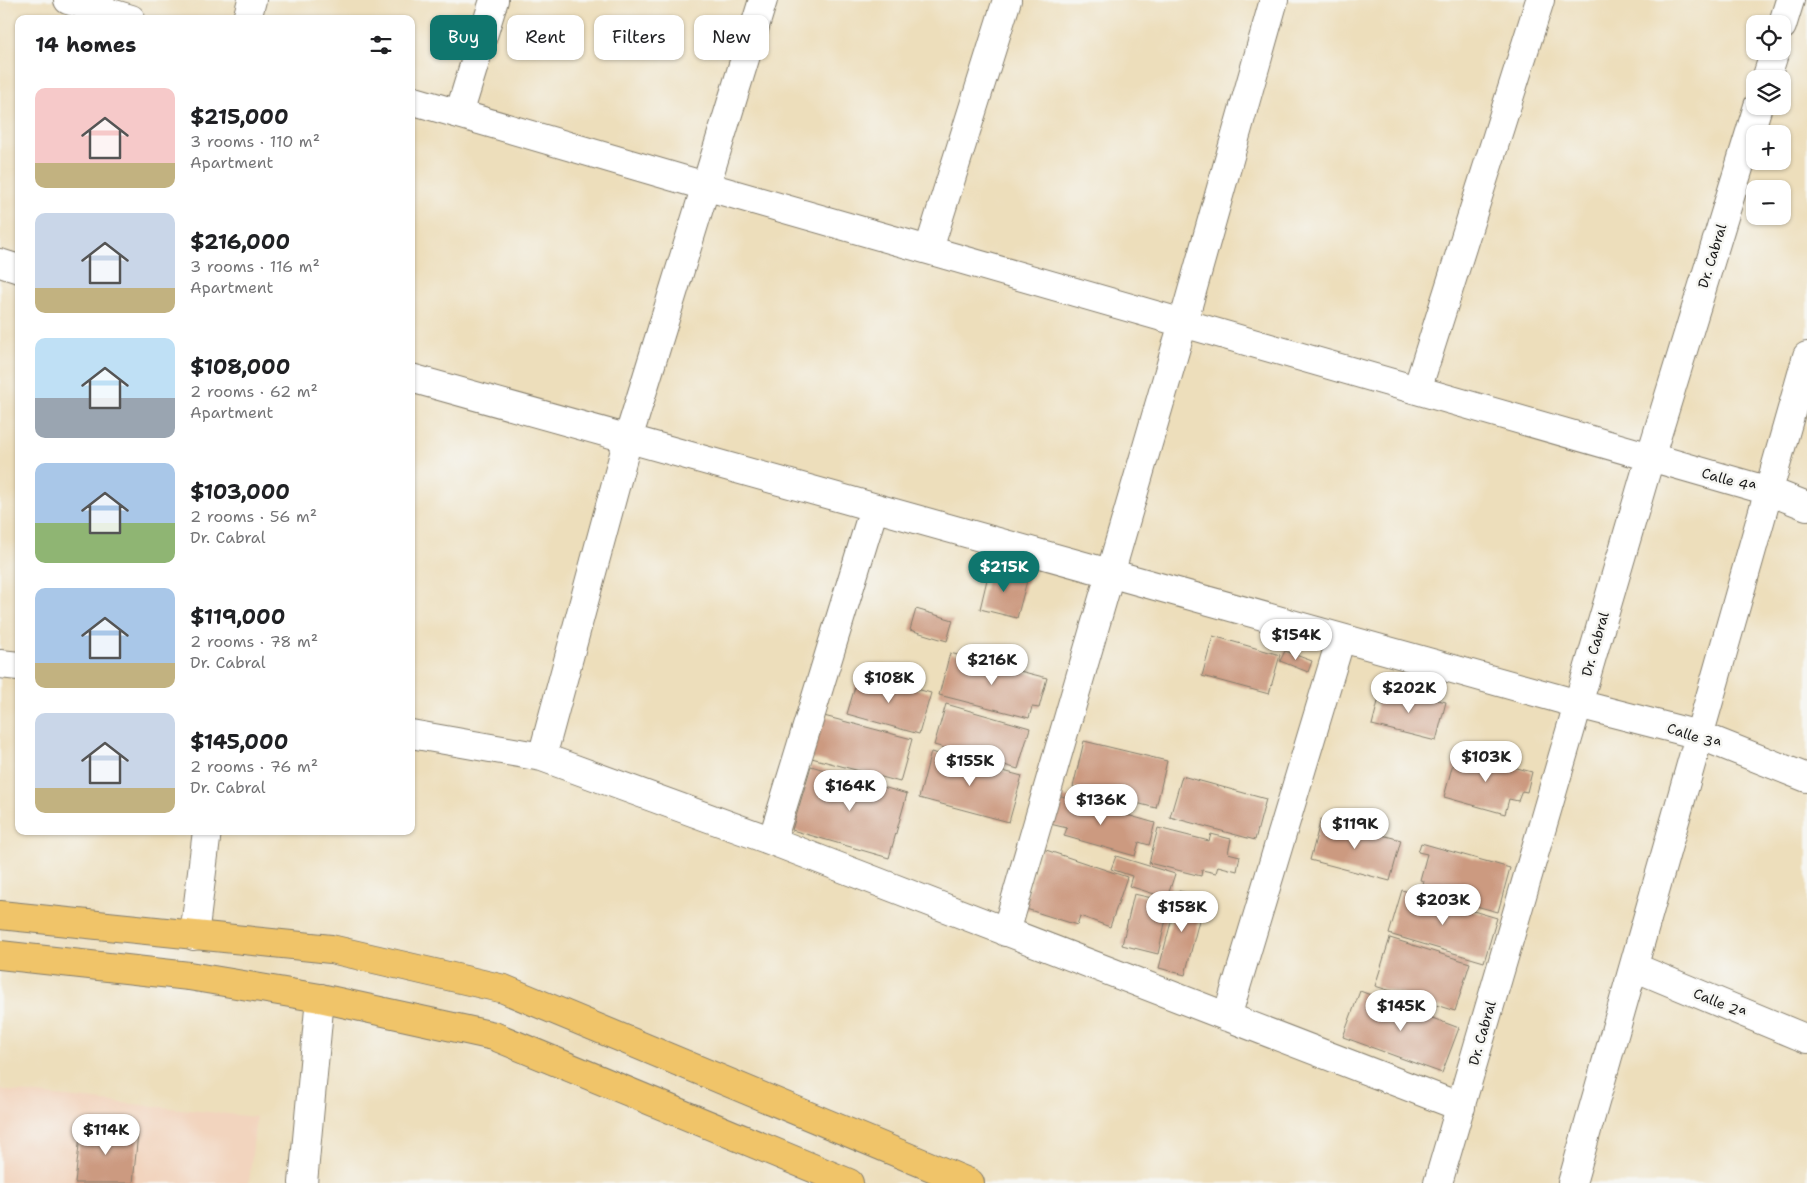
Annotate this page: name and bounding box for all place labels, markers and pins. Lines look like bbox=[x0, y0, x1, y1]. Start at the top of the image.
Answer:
pin: $215K bbox=[969, 550, 1039, 593]
pin: $154K bbox=[1261, 618, 1331, 661]
pin: $216K bbox=[957, 644, 1027, 686]
pin: $108K bbox=[854, 662, 924, 704]
pin: $202K bbox=[1374, 672, 1444, 714]
pin: $103K bbox=[1451, 740, 1521, 783]
pin: $155K bbox=[935, 744, 1005, 787]
pin: $164K bbox=[815, 770, 885, 812]
pin: $136K bbox=[1066, 784, 1136, 826]
pin: $119K bbox=[1320, 808, 1390, 850]
pin: $203K bbox=[1408, 884, 1478, 926]
pin: $158K bbox=[1147, 890, 1217, 933]
pin: $145K bbox=[1366, 990, 1436, 1032]
pin: $114K bbox=[71, 1114, 141, 1156]

